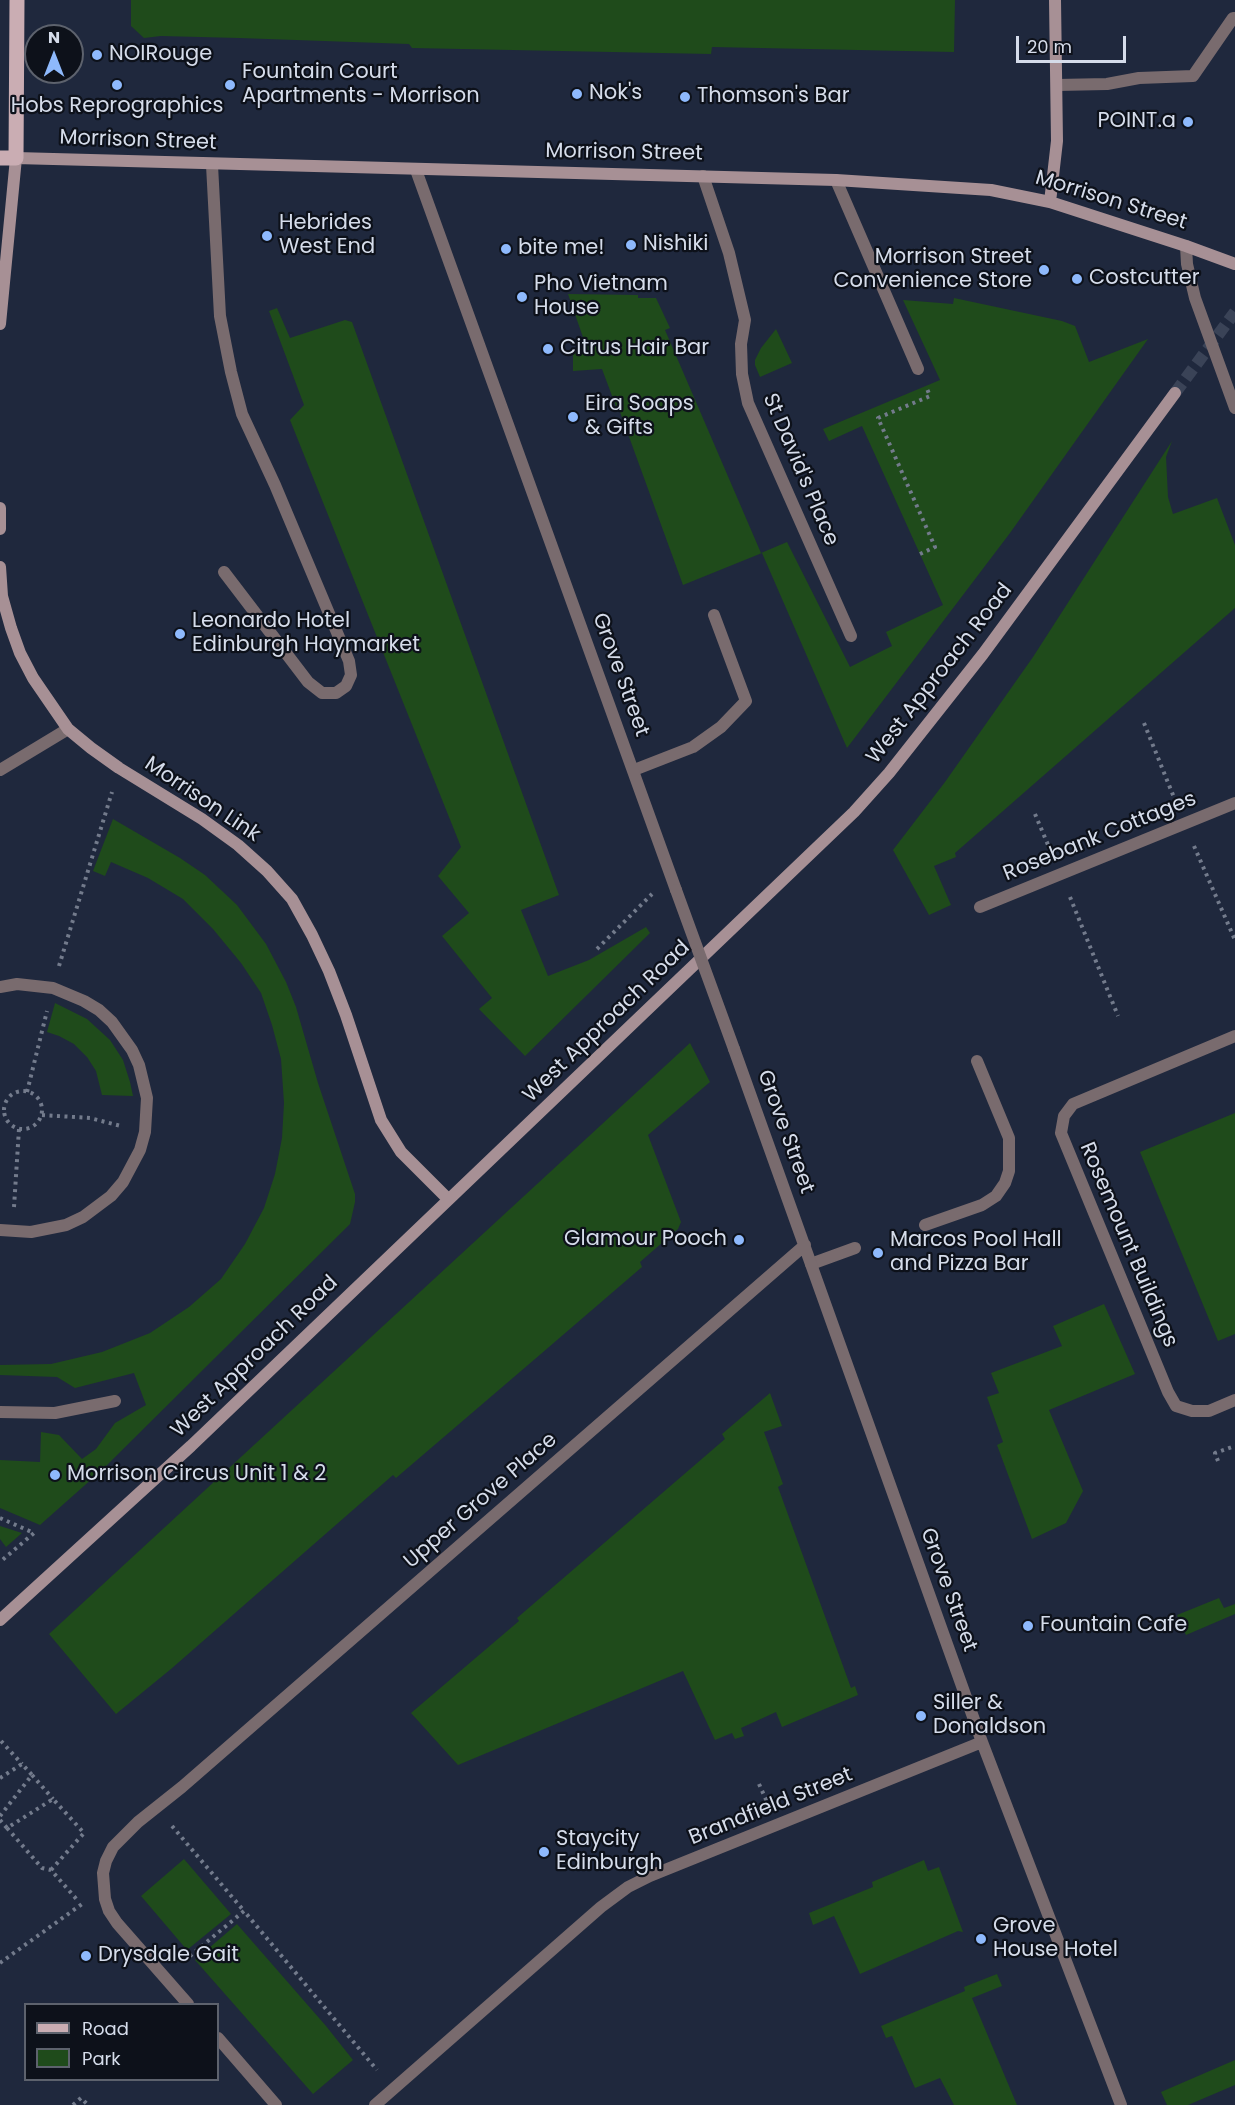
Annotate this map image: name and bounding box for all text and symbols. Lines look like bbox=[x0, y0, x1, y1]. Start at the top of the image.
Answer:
north arrow bbox=[24, 24, 84, 84]
scale bar bbox=[1019, 24, 1128, 62]
text: N bbox=[48, 26, 60, 49]
text: 20 m bbox=[1027, 34, 1072, 59]
place label: NOIRouge bbox=[109, 42, 212, 68]
marker: NOIRouge bbox=[90, 48, 104, 62]
place label: Fountain Court Apartments - Morrison bbox=[242, 60, 480, 110]
marker: Hobs Reprographics bbox=[110, 78, 124, 92]
marker: Fountain Court Apartments - Morrison bbox=[223, 78, 237, 92]
place label: Nok's bbox=[589, 81, 642, 107]
place label: Thomson's Bar bbox=[697, 84, 850, 110]
marker: Nok's bbox=[570, 87, 584, 101]
marker: Thomson's Bar bbox=[678, 90, 692, 104]
place label: Hobs Reprographics bbox=[11, 94, 223, 120]
place label: POINT.a bbox=[1097, 109, 1176, 135]
marker: POINT.a bbox=[1181, 115, 1195, 129]
street label: Morrison Street bbox=[59, 126, 217, 156]
street label: Morrison Street bbox=[545, 139, 703, 167]
street label: Morrison Street bbox=[1032, 166, 1190, 236]
place label: Hebrides West End bbox=[279, 211, 375, 261]
marker: Hebrides West End bbox=[260, 229, 274, 243]
place label: Nishiki bbox=[643, 232, 708, 258]
place label: bite me! bbox=[518, 236, 605, 262]
marker: Nishiki bbox=[624, 238, 638, 252]
marker: bite me! bbox=[499, 242, 513, 256]
place label: Morrison Street Convenience Store bbox=[833, 245, 1032, 295]
marker: Morrison Street Convenience Store bbox=[1037, 263, 1051, 277]
place label: Costcutter bbox=[1089, 266, 1200, 292]
place label: Pho Vietnam House bbox=[534, 272, 668, 322]
marker: Costcutter bbox=[1070, 272, 1084, 286]
marker: Pho Vietnam House bbox=[515, 290, 529, 304]
place label: Citrus Hair Bar bbox=[560, 336, 709, 362]
marker: Citrus Hair Bar bbox=[541, 342, 555, 356]
street label: St David's Place bbox=[757, 390, 843, 550]
place label: Eira Soaps & Gifts bbox=[585, 392, 694, 442]
marker: Eira Soaps & Gifts bbox=[566, 410, 580, 424]
street label: West Approach Road bbox=[862, 579, 1018, 769]
place label: Leonardo Hotel Edinburgh Haymarket bbox=[192, 609, 420, 659]
street label: Grove Street bbox=[586, 610, 654, 740]
marker: Leonardo Hotel Edinburgh Haymarket bbox=[173, 627, 187, 641]
street label: Morrison Link bbox=[139, 752, 265, 848]
street label: Rosebank Cottages bbox=[1000, 787, 1200, 887]
street label: West Approach Road bbox=[518, 936, 696, 1108]
street label: Grove Street bbox=[751, 1067, 819, 1197]
street label: Rosemount Buildings bbox=[1073, 1139, 1183, 1351]
place label: Glamour Pooch bbox=[564, 1227, 727, 1253]
place label: Marcos Pool Hall and Pizza Bar bbox=[890, 1228, 1062, 1278]
marker: Glamour Pooch bbox=[732, 1233, 746, 1247]
marker: Marcos Pool Hall and Pizza Bar bbox=[871, 1246, 885, 1260]
street label: West Approach Road bbox=[166, 1271, 344, 1443]
street label: Upper Grove Place bbox=[399, 1428, 563, 1574]
place label: Morrison Circus Unit 1 & 2 bbox=[67, 1462, 326, 1488]
marker: Morrison Circus Unit 1 & 2 bbox=[48, 1468, 62, 1482]
street label: Grove Street bbox=[914, 1525, 982, 1655]
place label: Fountain Cafe bbox=[1040, 1613, 1187, 1639]
marker: Fountain Cafe bbox=[1021, 1619, 1035, 1633]
place label: Siller & Donaldson bbox=[933, 1691, 1046, 1741]
marker: Siller & Donaldson bbox=[914, 1709, 928, 1723]
street label: Brandfield Street bbox=[686, 1763, 856, 1851]
place label: Staycity Edinburgh bbox=[556, 1827, 663, 1877]
marker: Staycity Edinburgh bbox=[537, 1845, 551, 1859]
place label: Grove House Hotel bbox=[993, 1914, 1118, 1964]
marker: Grove House Hotel bbox=[974, 1932, 988, 1946]
place label: Drysdale Gait bbox=[98, 1943, 239, 1969]
marker: Drysdale Gait bbox=[79, 1949, 93, 1963]
legend bbox=[24, 2003, 219, 2081]
text: Road bbox=[82, 2016, 129, 2041]
text: Park bbox=[82, 2046, 121, 2071]

